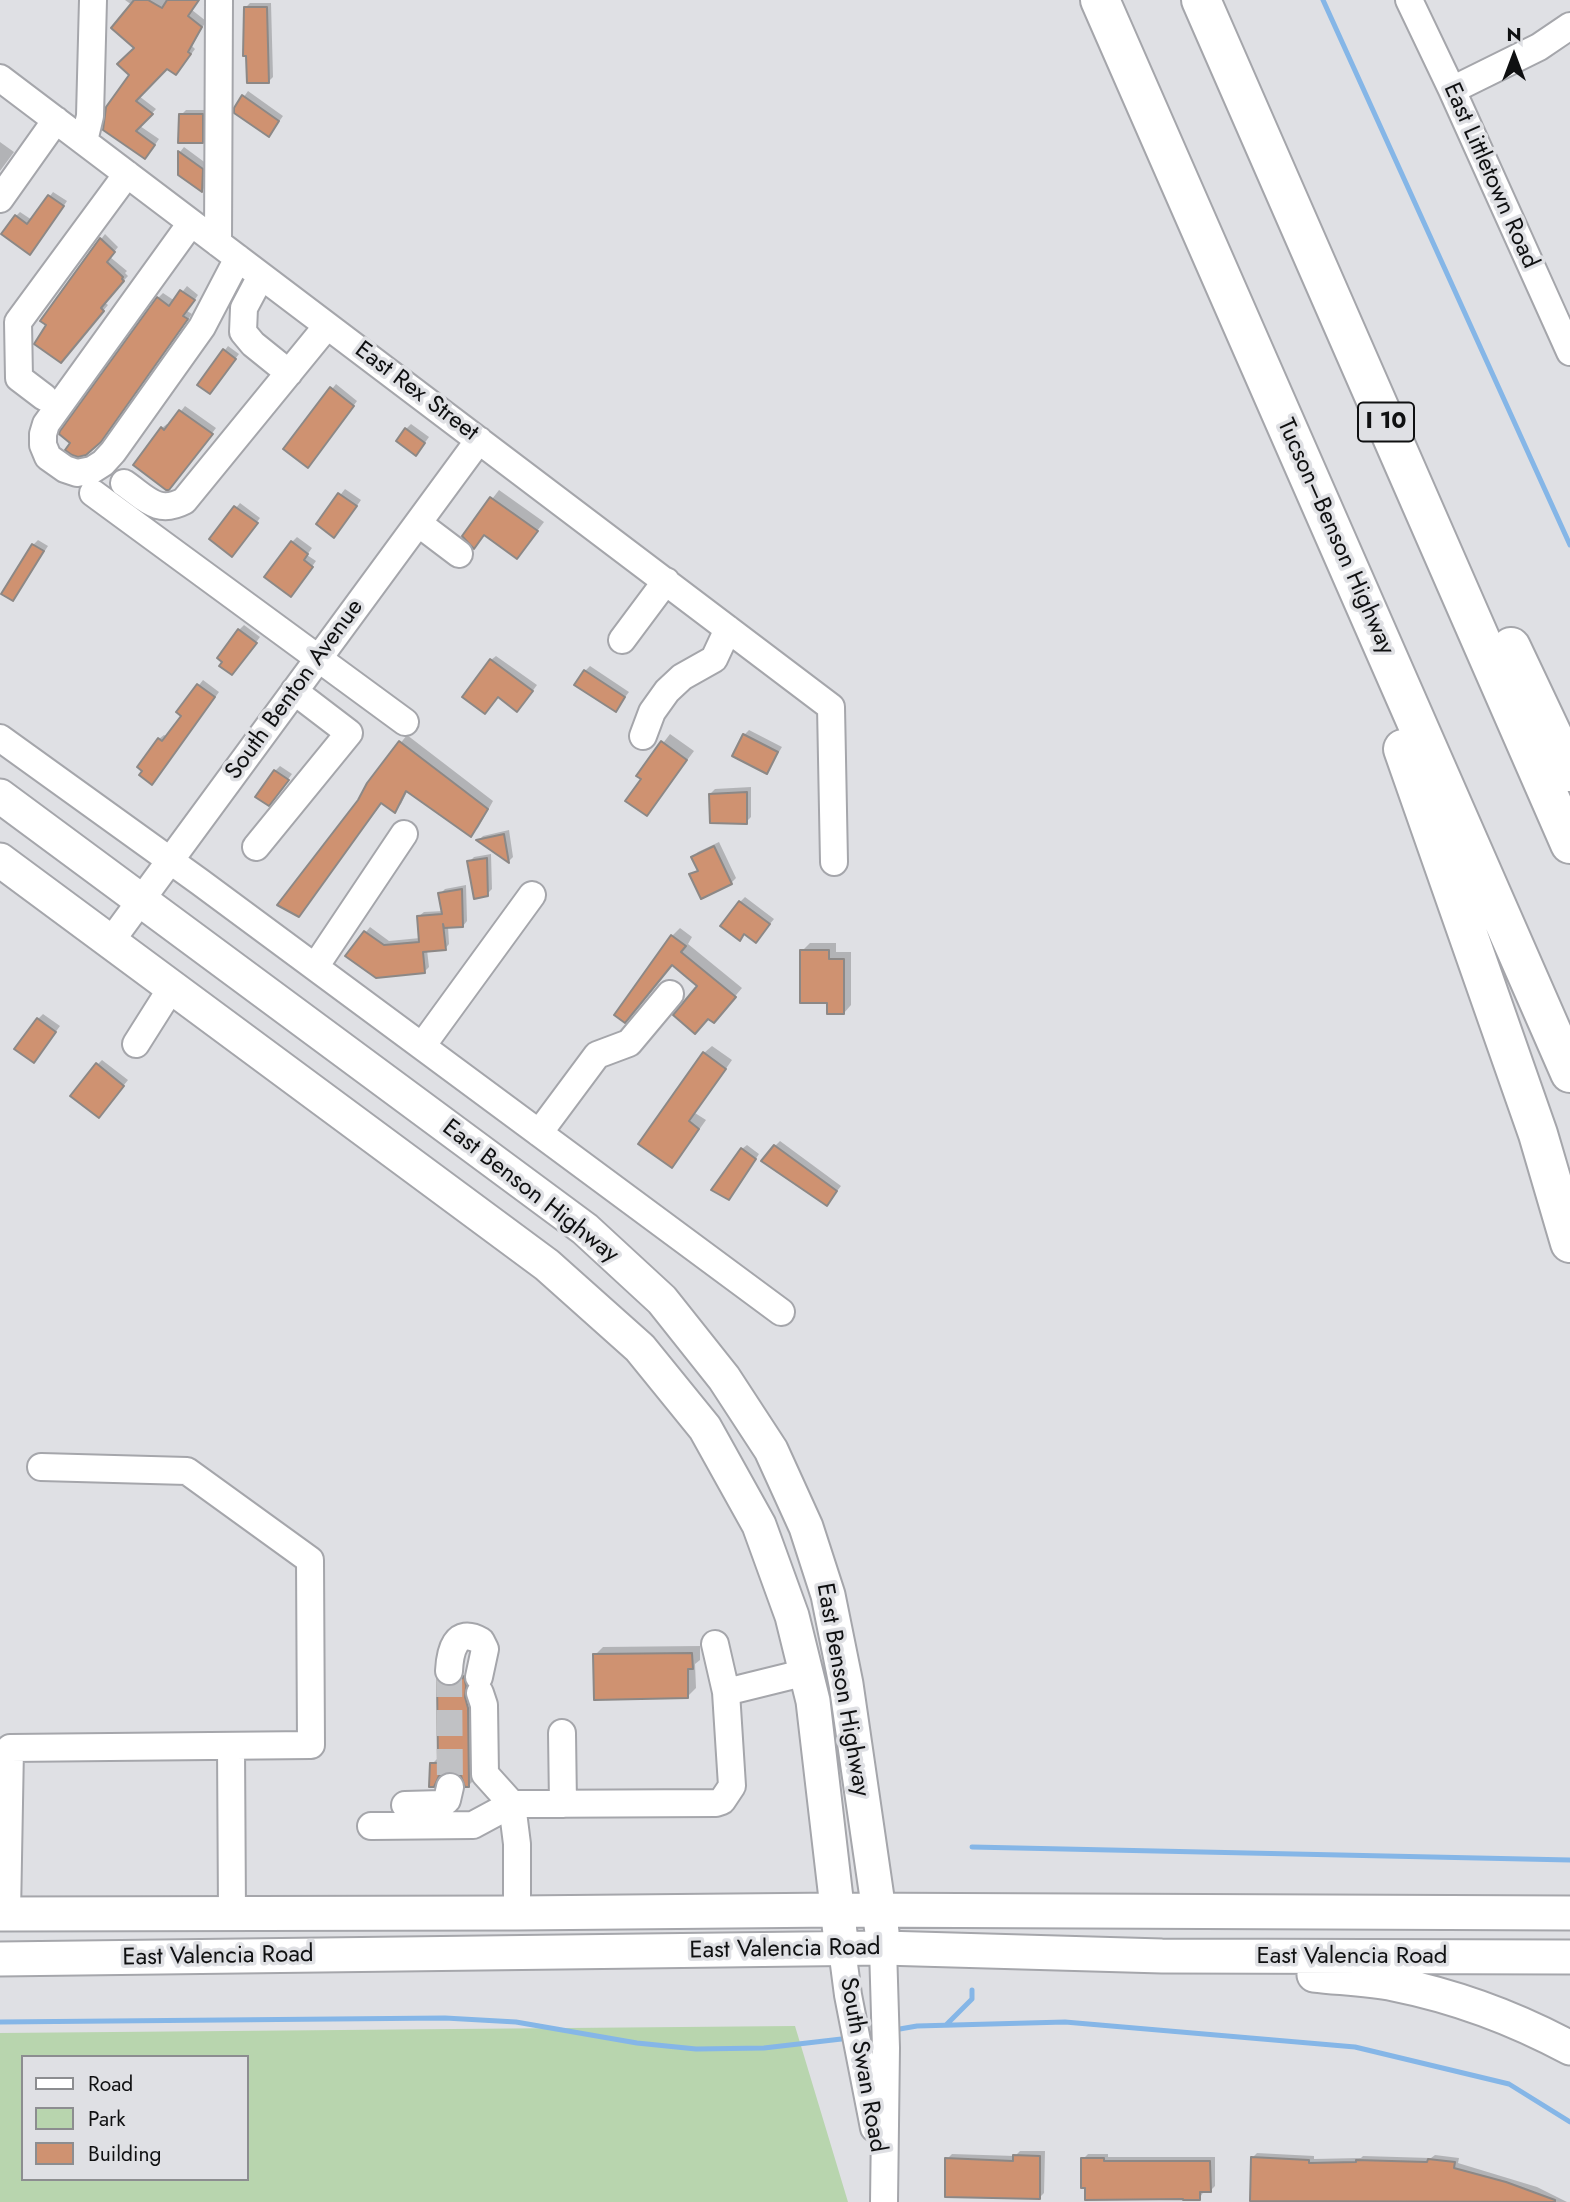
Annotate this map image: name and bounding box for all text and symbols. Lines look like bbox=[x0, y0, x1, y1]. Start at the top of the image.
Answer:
north arrow bbox=[1479, 21, 1549, 91]
text: N bbox=[1506, 21, 1522, 48]
street label: East Littletown Road bbox=[1436, 79, 1544, 273]
street label: East Rex Street bbox=[348, 336, 484, 448]
road number: I 10 bbox=[1358, 402, 1414, 442]
street label: Tucson–Benson Highway bbox=[1270, 415, 1400, 659]
street label: South Benton Avenue bbox=[220, 594, 370, 786]
street label: East Benson Highway bbox=[436, 1114, 624, 1270]
street label: East Benson Highway bbox=[809, 1581, 875, 1799]
street label: East Valencia Road bbox=[689, 1934, 881, 1966]
street label: East Valencia Road bbox=[122, 1941, 314, 1973]
street label: East Valencia Road bbox=[1256, 1943, 1448, 1971]
street label: South Swan Road bbox=[832, 1975, 892, 2155]
legend bbox=[21, 2055, 248, 2181]
text: Road bbox=[88, 2069, 133, 2099]
text: Park bbox=[88, 2104, 125, 2134]
text: Building bbox=[88, 2139, 161, 2169]

